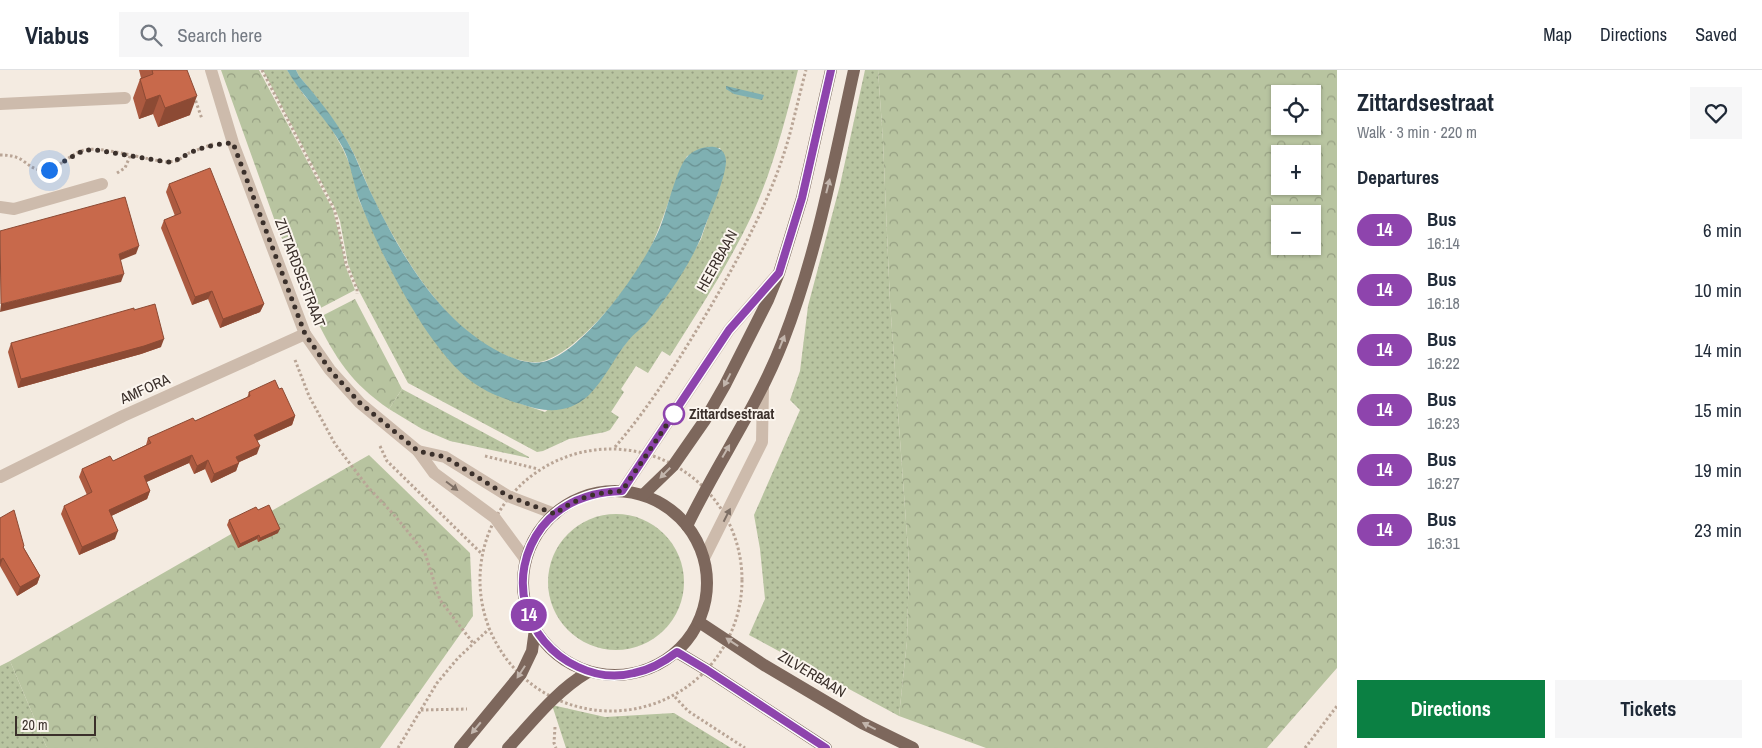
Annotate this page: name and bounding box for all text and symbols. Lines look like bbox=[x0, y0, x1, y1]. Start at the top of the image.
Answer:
search box bbox=[119, 12, 469, 57]
text: Viabus bbox=[25, 19, 89, 51]
icon: search bbox=[137, 21, 165, 49]
text: Search here bbox=[177, 22, 262, 48]
text: Map bbox=[1543, 22, 1572, 47]
text: Directions bbox=[1600, 22, 1667, 47]
text: Saved bbox=[1695, 22, 1737, 47]
map controls bbox=[1271, 85, 1321, 255]
button: locate bbox=[1271, 85, 1321, 135]
text: Zittardsestraat bbox=[1357, 86, 1494, 118]
button: heart bbox=[1690, 87, 1742, 139]
text: Walk · 3 min · 220 m bbox=[1357, 121, 1477, 143]
button: + bbox=[1271, 145, 1321, 195]
your location bbox=[37, 158, 62, 183]
text: Departures bbox=[1357, 164, 1439, 190]
one-way arrow bbox=[824, 179, 832, 194]
button: − bbox=[1271, 205, 1321, 255]
text: Bus bbox=[1427, 206, 1456, 232]
street label: ZITTARDSESTRAAT bbox=[270, 215, 331, 331]
text: 14 bbox=[1376, 217, 1393, 242]
text: 6 min bbox=[1703, 217, 1742, 243]
street label: HEERBAAN bbox=[691, 226, 742, 295]
text: 16:14 bbox=[1427, 232, 1460, 254]
text: Bus bbox=[1427, 266, 1456, 292]
text: 14 bbox=[1376, 277, 1393, 302]
text: 10 min bbox=[1694, 277, 1742, 303]
text: 16:18 bbox=[1427, 292, 1460, 314]
text: Bus bbox=[1427, 326, 1456, 352]
one-way arrow bbox=[779, 335, 787, 349]
text: 14 bbox=[1376, 337, 1393, 362]
text: 14 min bbox=[1694, 337, 1742, 363]
text: 16:22 bbox=[1427, 352, 1460, 374]
street label: AMFORA bbox=[116, 368, 174, 409]
one-way arrow bbox=[723, 373, 731, 388]
text: Bus bbox=[1427, 386, 1456, 412]
text: 14 bbox=[1376, 397, 1393, 422]
text: 15 min bbox=[1694, 397, 1742, 423]
marker: Zittardsestraat bbox=[663, 403, 685, 425]
place label: Zittardsestraat bbox=[689, 403, 774, 424]
text: 16:23 bbox=[1427, 412, 1460, 434]
one-way arrow bbox=[722, 444, 730, 459]
text: Bus bbox=[1427, 446, 1456, 472]
text: 14 bbox=[1376, 457, 1393, 482]
text: 19 min bbox=[1694, 457, 1742, 483]
one-way arrow bbox=[659, 467, 671, 479]
text: 16:27 bbox=[1427, 472, 1460, 494]
one-way arrow bbox=[445, 480, 458, 491]
text: Bus bbox=[1427, 506, 1456, 532]
one-way arrow bbox=[723, 508, 731, 522]
text: 14 bbox=[1376, 517, 1393, 542]
text: 23 min bbox=[1694, 517, 1742, 543]
text: 16:31 bbox=[1427, 532, 1460, 554]
line badge: 14 bbox=[506, 599, 552, 631]
text: 14 bbox=[521, 602, 537, 627]
one-way arrow bbox=[725, 638, 739, 647]
street label: ZILVERBAAN bbox=[774, 645, 850, 702]
one-way arrow bbox=[516, 665, 525, 679]
button: Directions bbox=[1357, 680, 1545, 738]
button: Tickets bbox=[1555, 680, 1742, 738]
scale bar bbox=[15, 713, 96, 736]
text: 20 m bbox=[22, 716, 48, 734]
one-way arrow bbox=[470, 722, 482, 734]
one-way arrow bbox=[862, 722, 876, 730]

